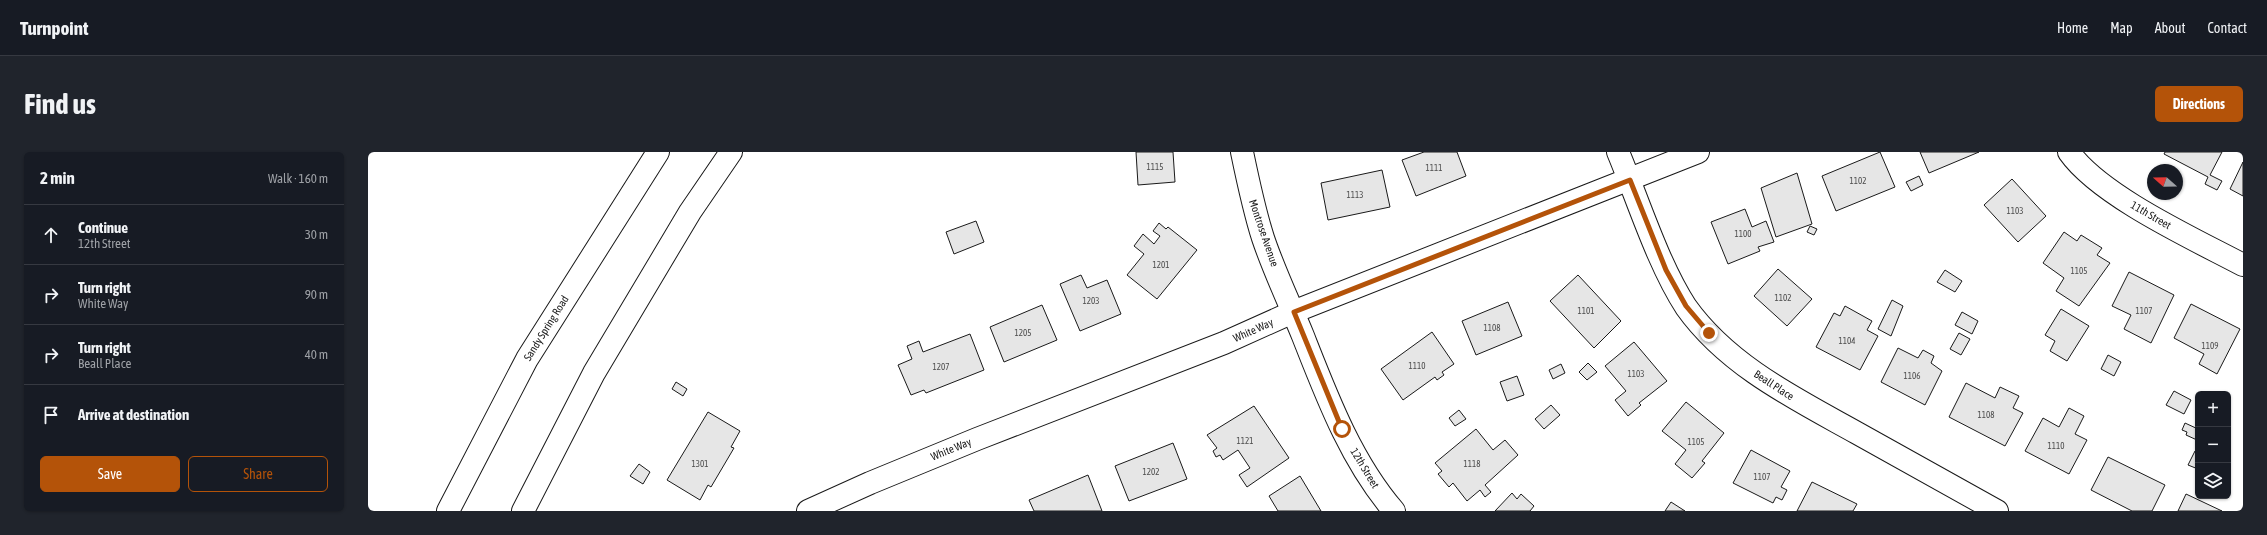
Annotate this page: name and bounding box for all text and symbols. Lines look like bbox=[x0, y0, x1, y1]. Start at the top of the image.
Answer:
text: Turnpoint bbox=[20, 17, 88, 39]
text: Home bbox=[2057, 20, 2088, 36]
text: Map bbox=[2110, 20, 2133, 36]
text: About bbox=[2155, 20, 2186, 36]
text: Contact bbox=[2208, 20, 2247, 36]
button: Directions bbox=[2155, 86, 2243, 122]
text: Find us bbox=[24, 88, 96, 120]
house number: 1115 bbox=[1147, 162, 1163, 172]
house number: 1111 bbox=[1426, 163, 1442, 173]
north arrow bbox=[2147, 164, 2183, 200]
text: 2 min bbox=[40, 168, 75, 188]
text: Walk · 160 m bbox=[268, 171, 328, 186]
house number: 1102 bbox=[1850, 176, 1866, 186]
house number: 1113 bbox=[1347, 190, 1363, 200]
street label: Montrose Avenue bbox=[1247, 198, 1281, 268]
street label: 11th Street bbox=[2129, 199, 2173, 231]
house number: 1103 bbox=[2007, 206, 2023, 216]
text: Continue bbox=[78, 219, 128, 236]
icon: ahead bbox=[40, 224, 62, 246]
text: 30 m bbox=[305, 227, 328, 242]
house number: 1100 bbox=[1735, 229, 1751, 239]
text: 12th Street bbox=[78, 236, 131, 251]
house number: 1201 bbox=[1153, 260, 1169, 270]
house number: 1105 bbox=[2071, 266, 2087, 276]
text: Turn right bbox=[78, 279, 131, 296]
icon: right bbox=[40, 284, 62, 306]
text: 90 m bbox=[305, 287, 328, 302]
street label: Sandy Spring Road bbox=[521, 293, 571, 363]
house number: 1102 bbox=[1775, 293, 1791, 303]
text: White Way bbox=[78, 296, 128, 311]
house number: 1203 bbox=[1083, 296, 1099, 306]
house number: 1101 bbox=[1578, 306, 1594, 316]
house number: 1107 bbox=[2136, 306, 2152, 316]
street label: White Way bbox=[1231, 316, 1275, 344]
house number: 1108 bbox=[1484, 323, 1500, 333]
route end bbox=[1700, 324, 1718, 342]
house number: 1205 bbox=[1015, 328, 1031, 338]
house number: 1104 bbox=[1839, 336, 1855, 346]
text: Turn right bbox=[78, 339, 131, 356]
house number: 1109 bbox=[2202, 341, 2218, 351]
icon: right bbox=[40, 344, 62, 366]
text: 40 m bbox=[305, 347, 328, 362]
text: Beall Place bbox=[78, 356, 131, 371]
house number: 1110 bbox=[1409, 361, 1425, 371]
house number: 1207 bbox=[933, 362, 949, 372]
street label: Beall Place bbox=[1752, 368, 1796, 402]
house number: 1103 bbox=[1628, 369, 1644, 379]
house number: 1106 bbox=[1904, 371, 1920, 381]
map controls bbox=[2195, 391, 2231, 499]
button: + bbox=[2195, 391, 2231, 427]
icon: arrive bbox=[40, 404, 62, 426]
text: Arrive at destination bbox=[78, 406, 189, 423]
house number: 1108 bbox=[1978, 410, 1994, 420]
route start bbox=[1333, 420, 1351, 438]
button: − bbox=[2195, 427, 2231, 463]
street label: White Way bbox=[929, 435, 973, 463]
house number: 1121 bbox=[1237, 436, 1253, 446]
house number: 1105 bbox=[1688, 437, 1704, 447]
house number: 1110 bbox=[2048, 441, 2064, 451]
street label: 12th Street bbox=[1348, 446, 1382, 490]
button: Save bbox=[40, 456, 180, 492]
button: Share bbox=[188, 456, 328, 492]
house number: 1301 bbox=[692, 459, 708, 469]
house number: 1118 bbox=[1464, 459, 1480, 469]
button: layers bbox=[2195, 463, 2231, 499]
house number: 1202 bbox=[1143, 467, 1159, 477]
house number: 1107 bbox=[1754, 472, 1770, 482]

